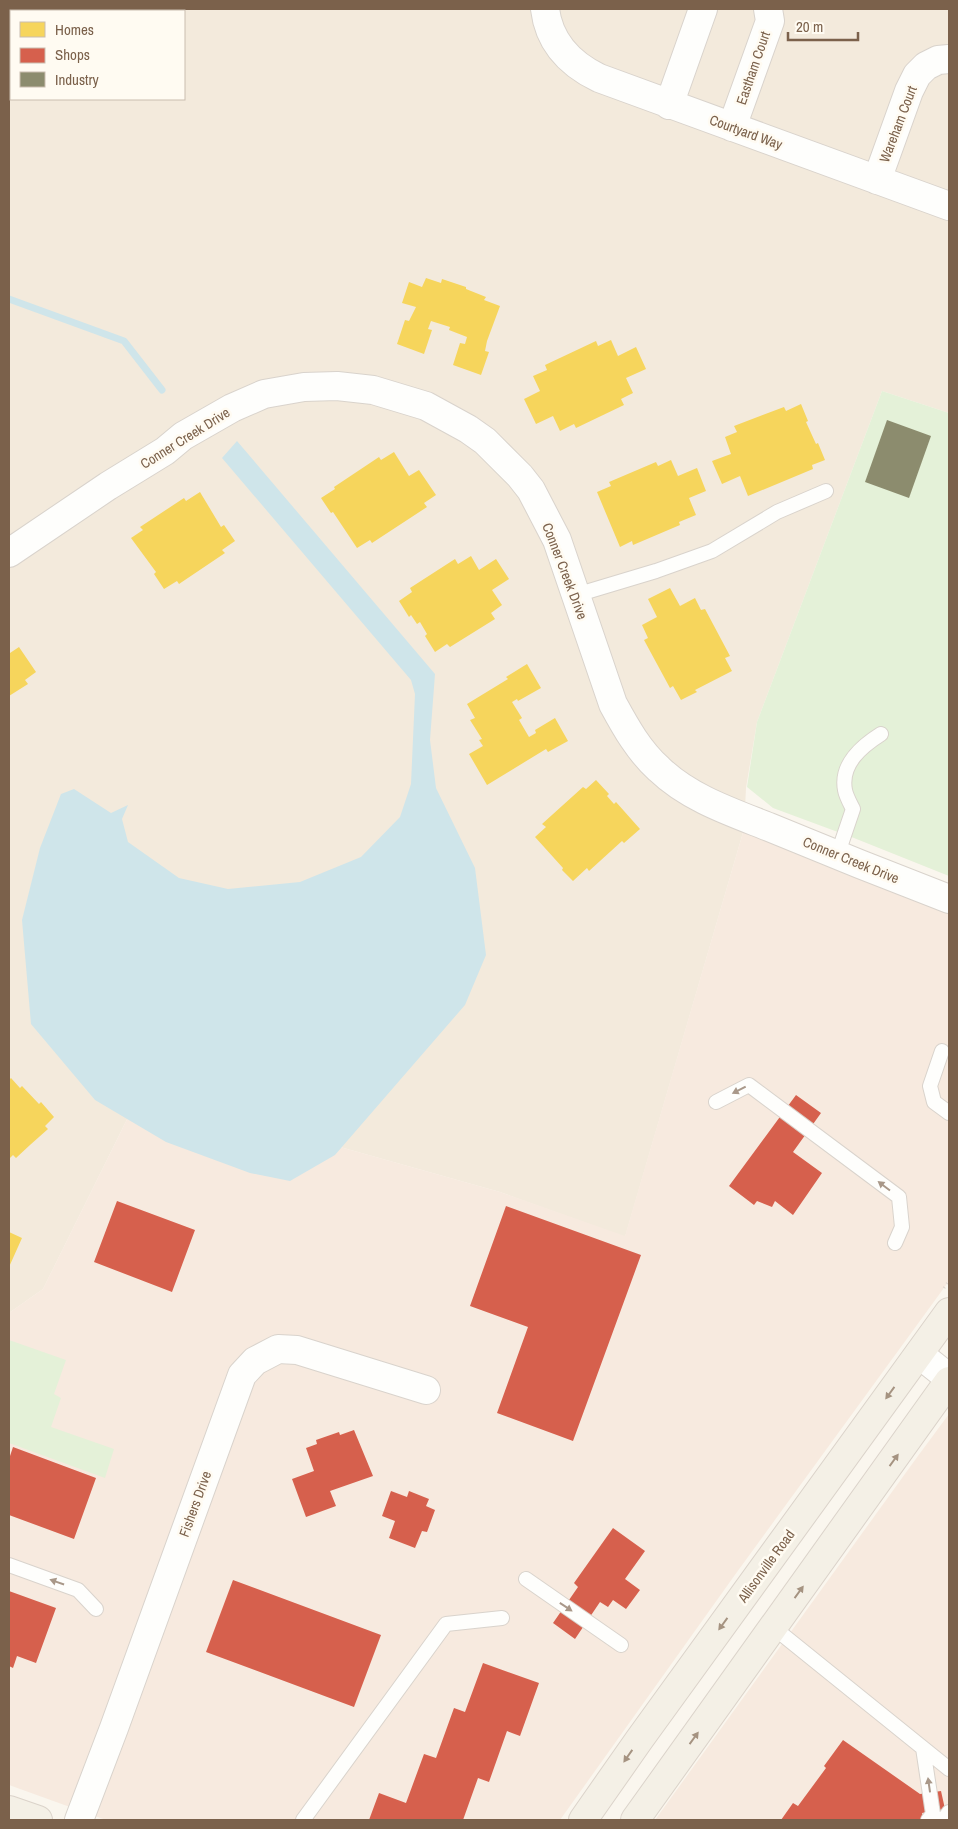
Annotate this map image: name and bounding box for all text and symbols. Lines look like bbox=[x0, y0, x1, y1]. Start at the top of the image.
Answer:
legend bbox=[10, 10, 185, 100]
scale bar bbox=[788, 10, 858, 42]
text: 20 m bbox=[796, 16, 823, 37]
text: Homes bbox=[55, 19, 94, 40]
street label: Eastham Court bbox=[732, 29, 774, 107]
text: Shops bbox=[55, 44, 90, 65]
text: Industry bbox=[55, 69, 100, 90]
street label: Wareham Court bbox=[875, 83, 921, 165]
street label: Courtyard Way bbox=[707, 111, 785, 154]
street label: Conner Creek Drive bbox=[137, 403, 233, 473]
street label: Conner Creek Drive bbox=[538, 520, 592, 622]
street label: Conner Creek Drive bbox=[800, 833, 902, 887]
one-way arrow bbox=[732, 1086, 746, 1094]
one-way arrow bbox=[877, 1181, 891, 1191]
one-way arrow bbox=[885, 1386, 896, 1399]
one-way arrow bbox=[889, 1453, 899, 1467]
street label: Fishers Drive bbox=[175, 1469, 215, 1539]
street label: Allisonville Road bbox=[733, 1526, 798, 1607]
one-way arrow bbox=[49, 1578, 64, 1586]
one-way arrow bbox=[794, 1585, 804, 1599]
one-way arrow bbox=[559, 1602, 573, 1612]
one-way arrow bbox=[718, 1617, 728, 1631]
one-way arrow bbox=[689, 1731, 699, 1745]
one-way arrow bbox=[623, 1749, 633, 1763]
one-way arrow bbox=[924, 1776, 932, 1792]

